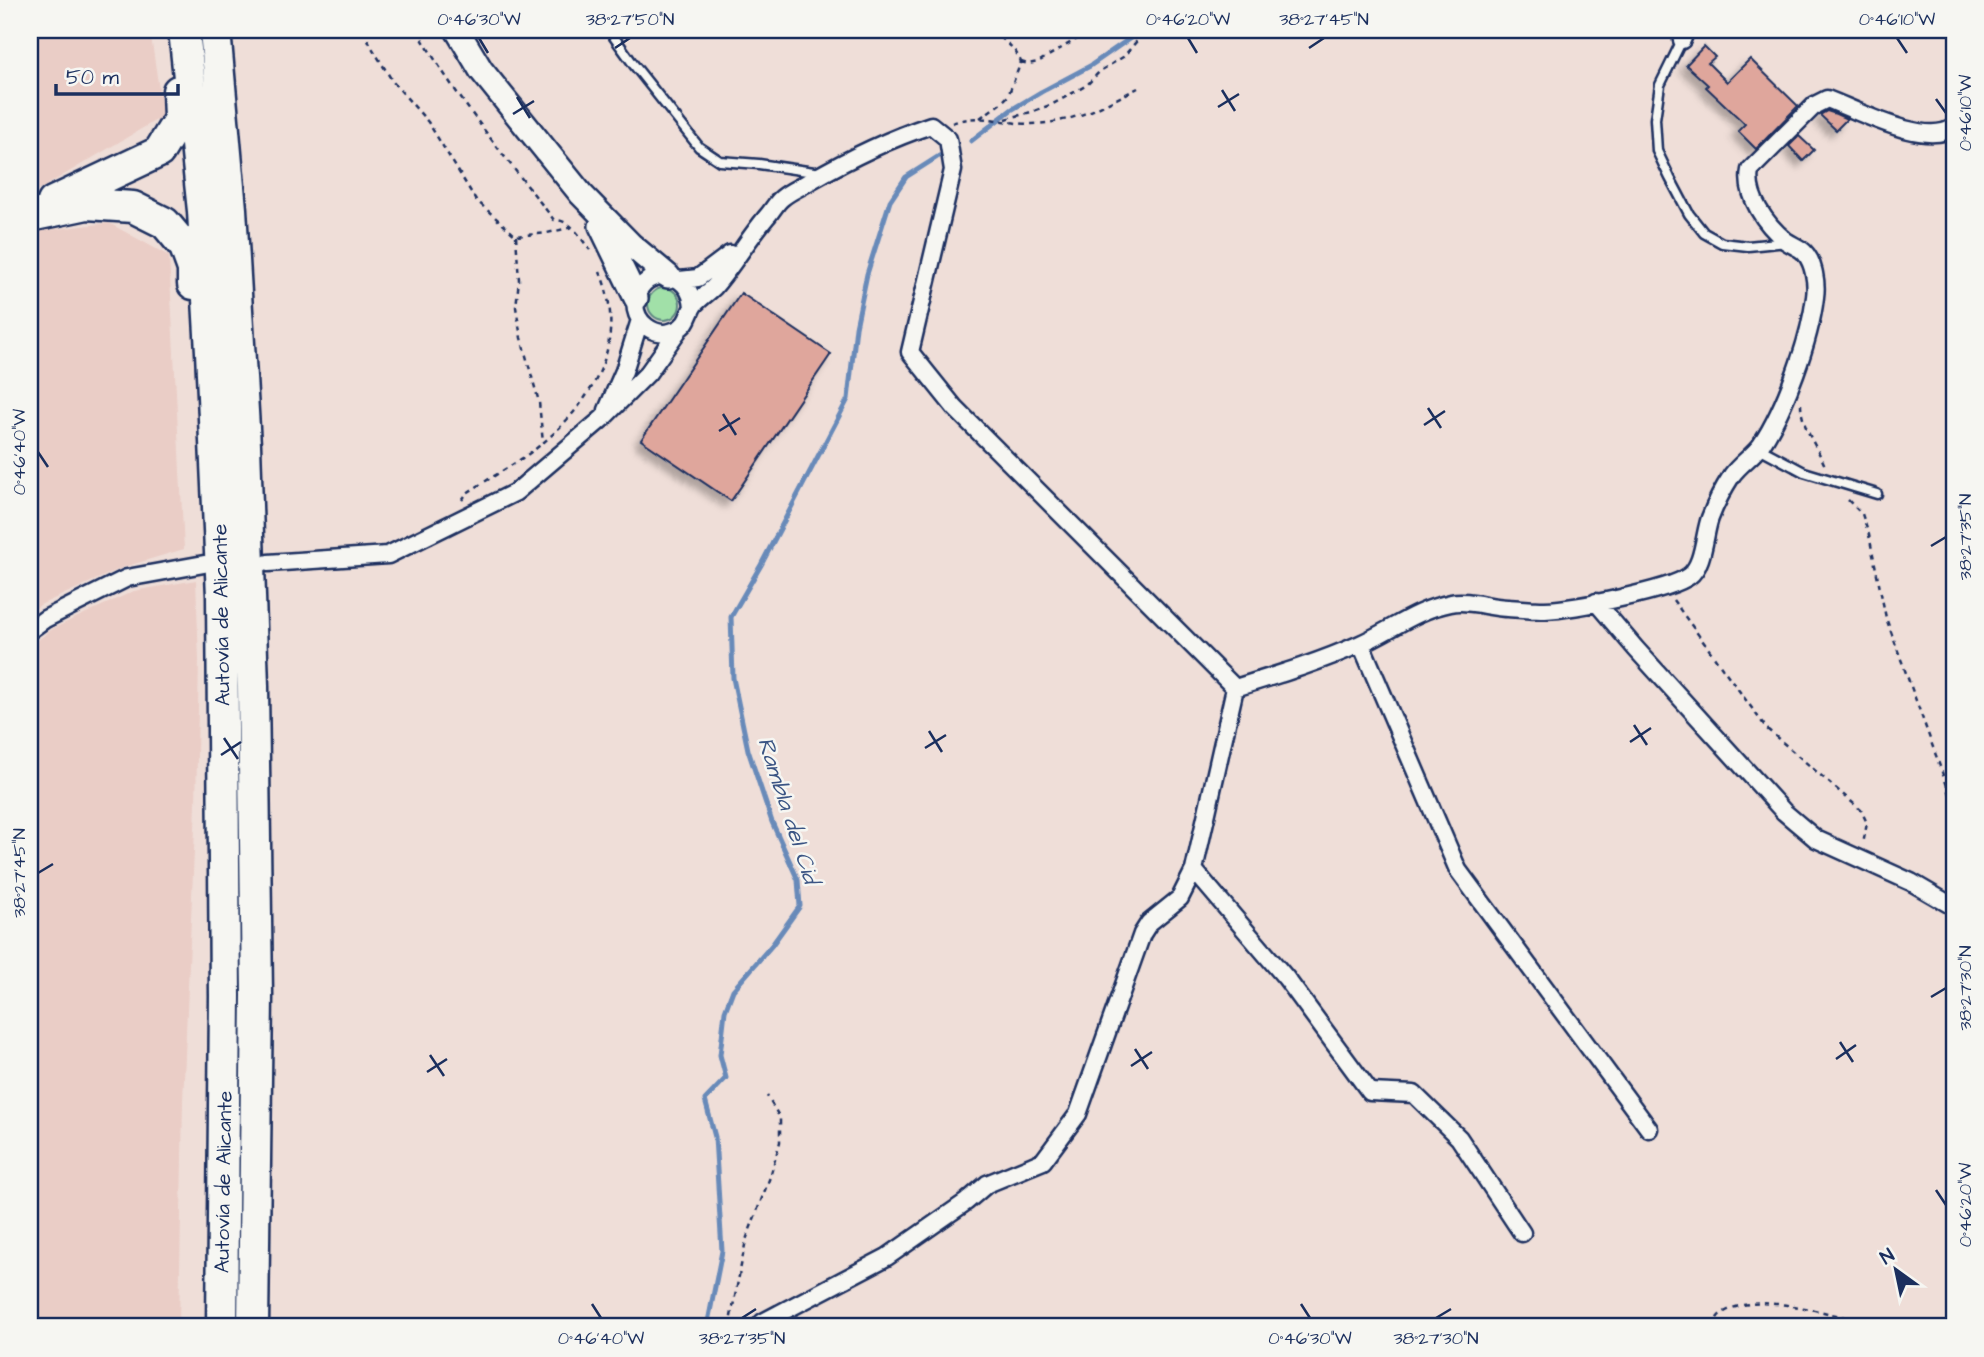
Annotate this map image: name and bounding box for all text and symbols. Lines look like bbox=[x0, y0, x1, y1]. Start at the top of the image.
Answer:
text: 0°46'30"W bbox=[437, 7, 521, 32]
text: 38°27'50"N bbox=[586, 7, 674, 32]
text: 0°46'20"W bbox=[1146, 7, 1230, 32]
text: 38°27'45"N bbox=[1279, 7, 1369, 32]
text: 0°46'10"W bbox=[1859, 7, 1935, 32]
scale bar bbox=[56, 52, 178, 96]
text: 50 m bbox=[66, 63, 120, 92]
text: 0°46'10"W bbox=[1953, 75, 1978, 151]
text: 0°46'40"W bbox=[7, 409, 32, 495]
text: 38°27'35"N bbox=[1953, 494, 1978, 580]
street label: Autovía de Alicante bbox=[205, 524, 238, 706]
water label: Rambla del Cid bbox=[749, 733, 828, 892]
text: 38°27'45"N bbox=[7, 828, 32, 918]
text: 38°27'30"N bbox=[1953, 945, 1978, 1031]
street label: Autovía de Alicante bbox=[207, 1091, 240, 1273]
text: 0°46'20"W bbox=[1953, 1163, 1978, 1247]
north arrow bbox=[1862, 1234, 1932, 1304]
text: N bbox=[1875, 1242, 1900, 1272]
text: 0°46'40"W bbox=[558, 1326, 644, 1351]
text: 38°27'35"N bbox=[699, 1326, 785, 1351]
text: 0°46'30"W bbox=[1268, 1326, 1352, 1351]
text: 38°27'30"N bbox=[1393, 1326, 1479, 1351]

